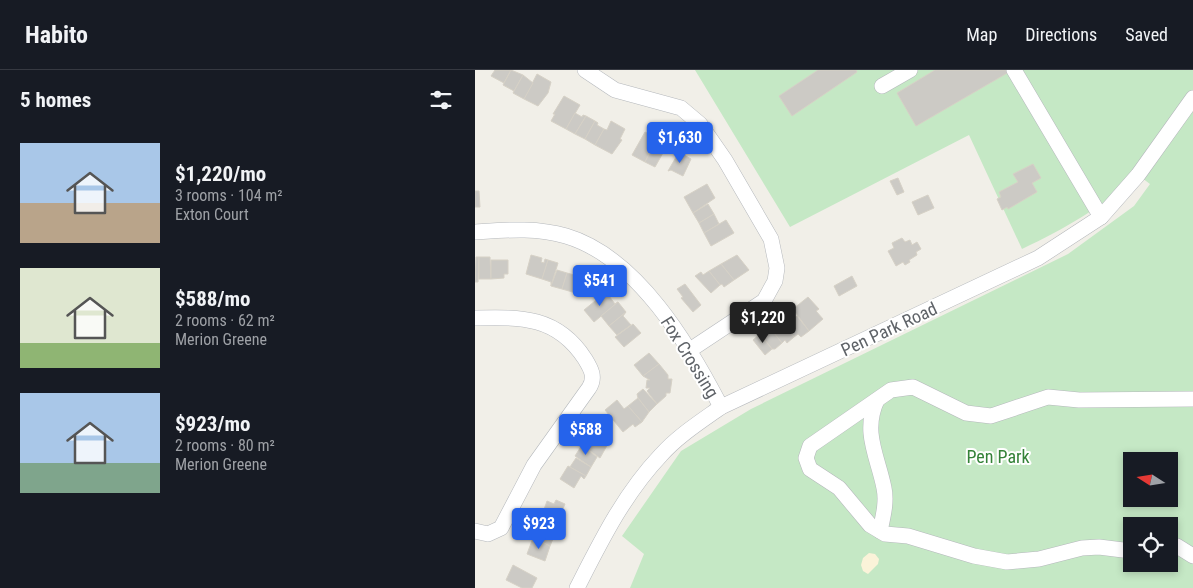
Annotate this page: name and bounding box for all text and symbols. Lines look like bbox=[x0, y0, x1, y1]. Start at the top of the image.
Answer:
text: Habito bbox=[25, 21, 88, 49]
text: Map bbox=[966, 24, 997, 45]
text: Directions bbox=[1025, 24, 1097, 45]
text: Saved bbox=[1125, 24, 1168, 45]
icon: filters bbox=[427, 86, 455, 114]
text: 5 homes bbox=[20, 88, 91, 112]
pin: $1,630 bbox=[639, 122, 721, 164]
text: $1,630 bbox=[658, 128, 702, 147]
text: $1,220/mo bbox=[175, 162, 266, 186]
icon: home bbox=[60, 163, 120, 223]
text: 3 rooms · 104 m² bbox=[175, 186, 283, 205]
text: Exton Court bbox=[175, 205, 249, 224]
pin: $541 bbox=[570, 264, 630, 307]
text: $541 bbox=[584, 271, 616, 290]
text: $588/mo bbox=[175, 287, 250, 311]
icon: home bbox=[60, 288, 120, 348]
street label: Pen Park Road bbox=[838, 298, 940, 360]
pin: $1,220 bbox=[722, 302, 804, 344]
text: $1,220 bbox=[741, 308, 785, 327]
text: 2 rooms · 62 m² bbox=[175, 311, 275, 330]
street label: Fox Crossing bbox=[657, 312, 723, 402]
text: Merion Greene bbox=[175, 330, 267, 349]
text: $923/mo bbox=[175, 412, 250, 436]
icon: home bbox=[60, 413, 120, 473]
pin: $588 bbox=[556, 414, 616, 456]
text: $588 bbox=[570, 420, 602, 439]
text: 2 rooms · 80 m² bbox=[175, 436, 275, 455]
park label: Pen Park bbox=[966, 446, 1030, 467]
north arrow bbox=[1123, 452, 1177, 508]
map controls bbox=[1123, 452, 1178, 572]
text: Merion Greene bbox=[175, 455, 267, 474]
pin: $923 bbox=[509, 508, 569, 550]
text: $923 bbox=[523, 514, 555, 533]
button: locate bbox=[1123, 517, 1178, 572]

